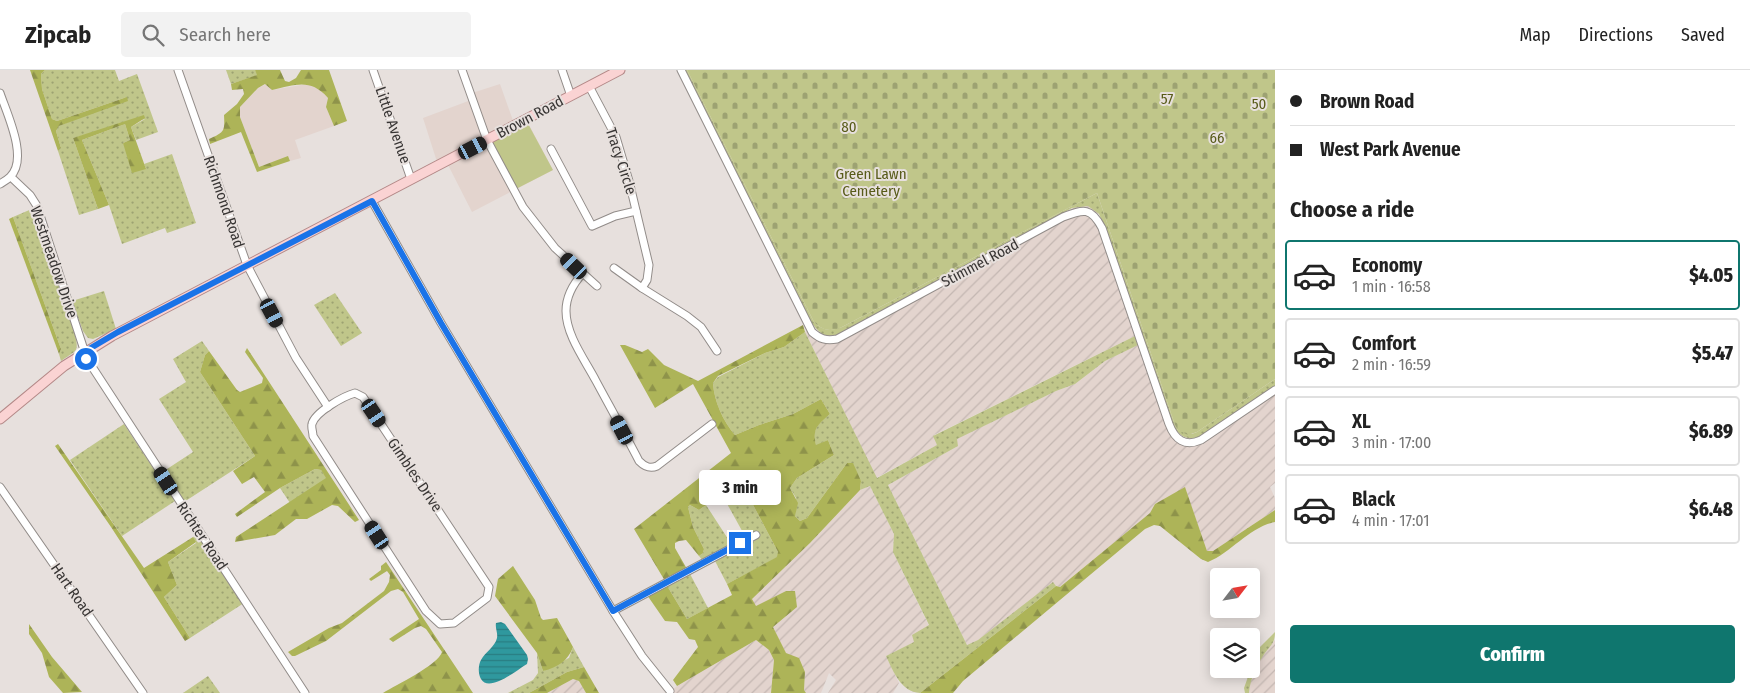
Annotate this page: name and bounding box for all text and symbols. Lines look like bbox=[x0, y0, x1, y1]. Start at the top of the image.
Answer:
search box bbox=[121, 12, 471, 57]
text: Zipcab bbox=[25, 21, 91, 49]
icon: search bbox=[139, 21, 167, 49]
text: Search here bbox=[179, 23, 271, 46]
text: Map bbox=[1519, 24, 1551, 46]
text: Directions bbox=[1579, 24, 1653, 46]
text: Saved bbox=[1681, 24, 1725, 46]
street label: Little Avenue bbox=[371, 84, 415, 166]
park label: 57 bbox=[1161, 90, 1173, 108]
text: Brown Road bbox=[1320, 90, 1414, 113]
street label: Brown Road bbox=[493, 92, 567, 142]
park label: 50 bbox=[1252, 95, 1266, 113]
park label: 80 bbox=[841, 118, 857, 136]
street label: Tracy Circle bbox=[602, 125, 640, 197]
park label: 66 bbox=[1210, 129, 1224, 147]
car bbox=[456, 135, 489, 161]
text: West Park Avenue bbox=[1320, 138, 1461, 161]
street label: Richmond Road bbox=[200, 154, 248, 250]
park label: Green Lawn Cemetery bbox=[835, 165, 907, 200]
text: Choose a ride bbox=[1290, 196, 1414, 223]
street label: Westmeadow Drive bbox=[26, 204, 82, 320]
street label: Stimmel Road bbox=[938, 235, 1022, 291]
car bbox=[557, 250, 590, 282]
icon: car bbox=[1292, 253, 1337, 298]
text: Economy bbox=[1352, 254, 1422, 277]
text: $4.05 bbox=[1689, 264, 1733, 287]
text: 1 min · 16:58 bbox=[1352, 277, 1431, 296]
car bbox=[258, 296, 285, 330]
icon: car bbox=[1292, 331, 1337, 376]
text: Comfort bbox=[1352, 332, 1416, 355]
text: $5.47 bbox=[1692, 342, 1733, 365]
route start bbox=[75, 348, 97, 370]
text: 2 min · 16:59 bbox=[1352, 355, 1431, 374]
car bbox=[359, 396, 388, 430]
icon: car bbox=[1292, 409, 1337, 454]
text: XL bbox=[1352, 410, 1371, 433]
car bbox=[608, 413, 635, 447]
text: $6.89 bbox=[1689, 420, 1733, 443]
text: 3 min · 17:00 bbox=[1352, 433, 1431, 452]
street label: Gimbles Drive bbox=[384, 435, 446, 515]
car bbox=[151, 464, 180, 498]
callout: 3 min bbox=[699, 470, 781, 506]
text: 3 min bbox=[722, 478, 758, 497]
icon: car bbox=[1292, 487, 1337, 532]
text: Black bbox=[1352, 488, 1395, 511]
text: $6.48 bbox=[1689, 498, 1733, 521]
street label: Richter Road bbox=[173, 499, 231, 573]
text: 4 min · 17:01 bbox=[1352, 511, 1429, 530]
car bbox=[362, 518, 391, 552]
route end bbox=[729, 532, 751, 554]
street label: Hart Road bbox=[47, 560, 97, 620]
north arrow bbox=[1210, 568, 1260, 618]
map controls bbox=[1210, 568, 1260, 678]
button: Confirm bbox=[1290, 625, 1735, 683]
button: layers bbox=[1210, 628, 1260, 678]

